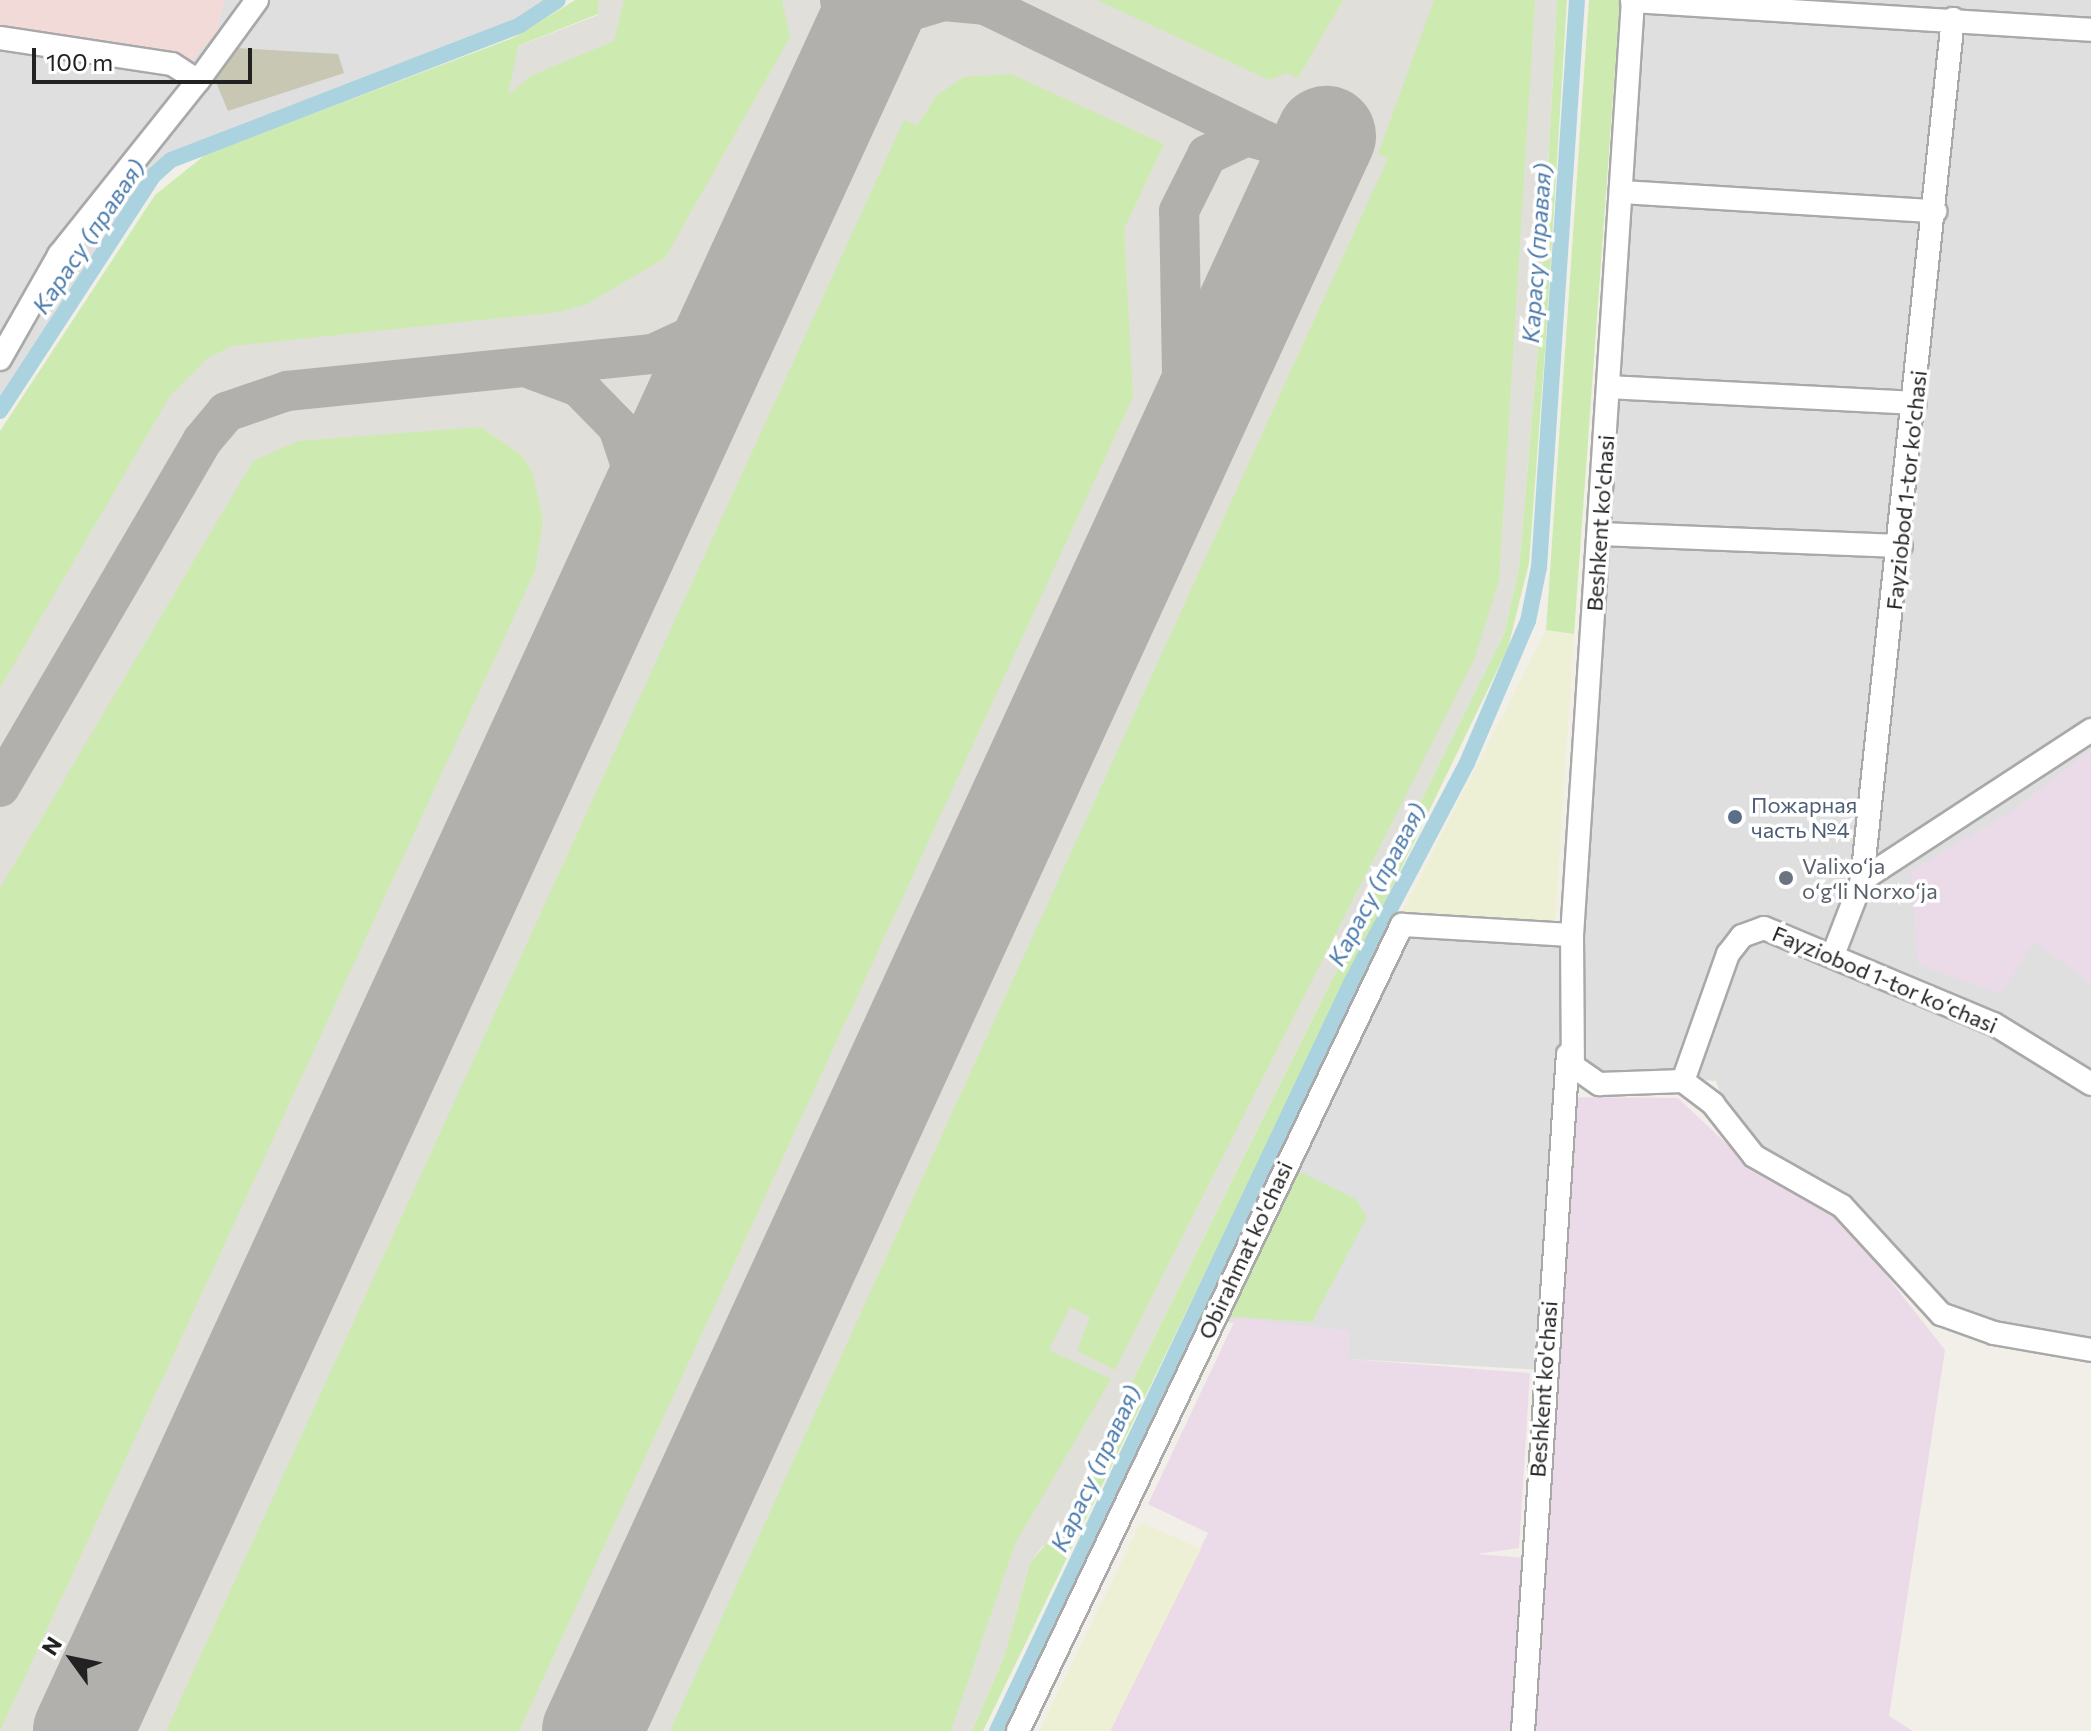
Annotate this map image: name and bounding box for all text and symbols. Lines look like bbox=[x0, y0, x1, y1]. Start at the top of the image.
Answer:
scale bar bbox=[36, 32, 256, 82]
text: 100 m bbox=[46, 47, 113, 76]
water label: Карасу (правая) bbox=[26, 153, 150, 319]
water label: Карасу (правая) bbox=[1515, 162, 1557, 344]
street label: Fayziobod 1-tor ko'chasi bbox=[1880, 369, 1932, 611]
street label: Beshkent ko'chasi bbox=[1581, 434, 1619, 612]
place label: Пожарная часть №4 bbox=[1751, 791, 1857, 842]
water label: Карасу (правая) bbox=[1321, 798, 1431, 970]
marker: Пожарная часть №4 bbox=[1726, 808, 1744, 826]
place label: Valixoʻja oʻgʻli Norxoʻja bbox=[1802, 852, 1938, 904]
marker: Valixoʻja oʻgʻli Norxoʻja bbox=[1777, 869, 1795, 887]
street label: Fayziobod 1-tor koʻchasi bbox=[1769, 920, 2001, 1038]
street label: Obirahmat ko'chasi bbox=[1192, 1157, 1298, 1343]
street label: Beshkent ko'chasi bbox=[1524, 1300, 1562, 1478]
water label: Карасу (правая) bbox=[1044, 1380, 1146, 1556]
north arrow bbox=[32, 1619, 112, 1699]
text: N bbox=[36, 1631, 67, 1660]

